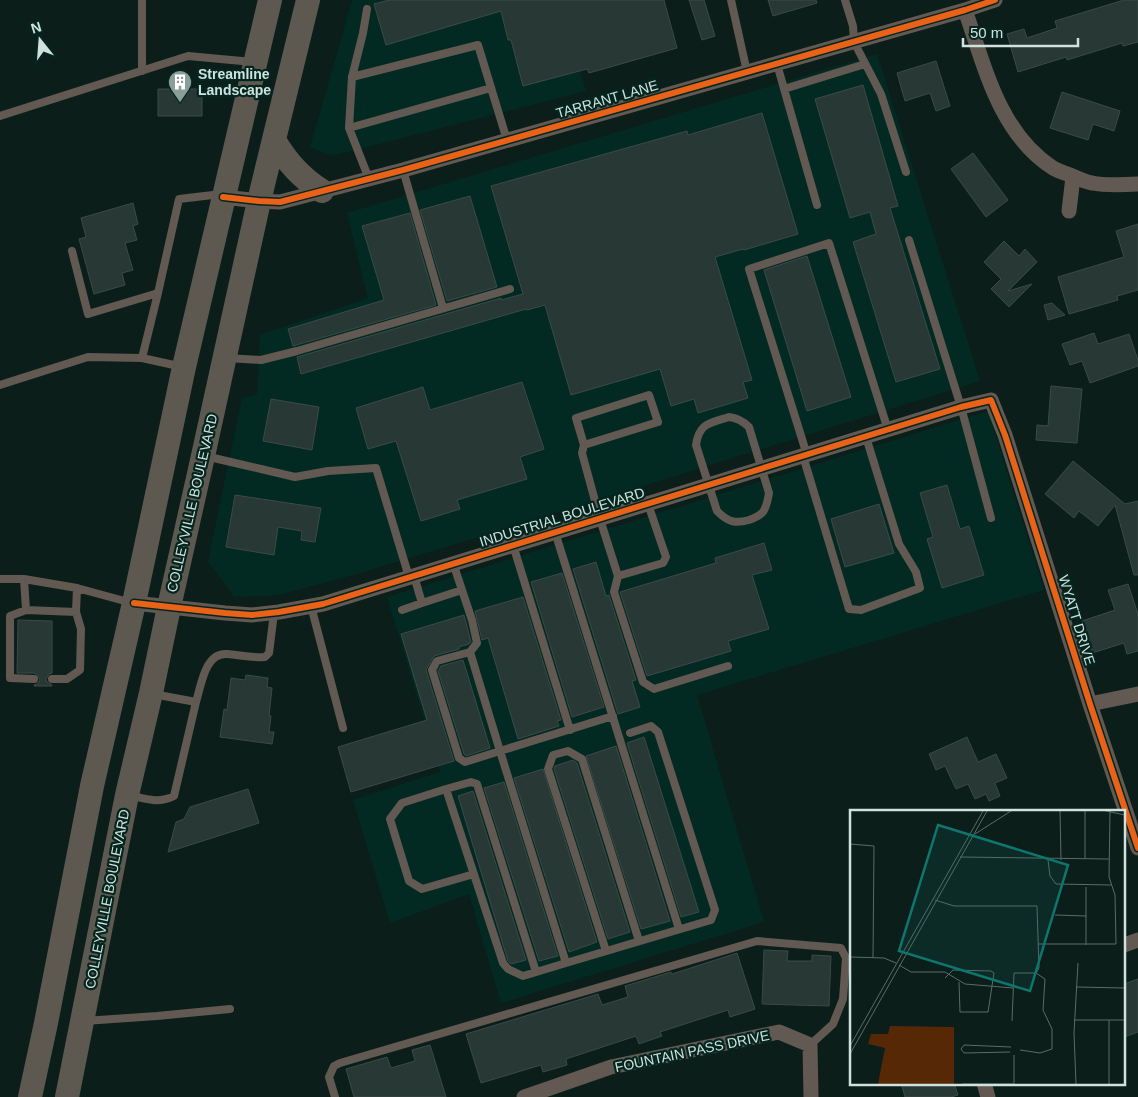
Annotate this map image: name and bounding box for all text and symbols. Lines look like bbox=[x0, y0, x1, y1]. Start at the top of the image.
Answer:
north arrow bbox=[15, 15, 65, 65]
scale bar bbox=[963, 15, 1078, 47]
text: N bbox=[29, 18, 43, 37]
text: 50 m bbox=[970, 24, 1003, 41]
place label: Streamline Landscape bbox=[198, 66, 271, 98]
building icon: Streamline Landscape bbox=[167, 69, 193, 103]
street label: TARRANT LANE bbox=[554, 77, 660, 121]
street label: COLLEYVILLE BOULEVARD bbox=[164, 412, 220, 594]
street label: INDUSTRIAL BOULEVARD bbox=[477, 484, 647, 550]
street label: WYATT DRIVE bbox=[1056, 573, 1098, 667]
street label: COLLEYVILLE BOULEVARD bbox=[82, 808, 132, 990]
inset map bbox=[850, 810, 1126, 1084]
street label: FOUNTAIN PASS DRIVE bbox=[613, 1027, 771, 1075]

